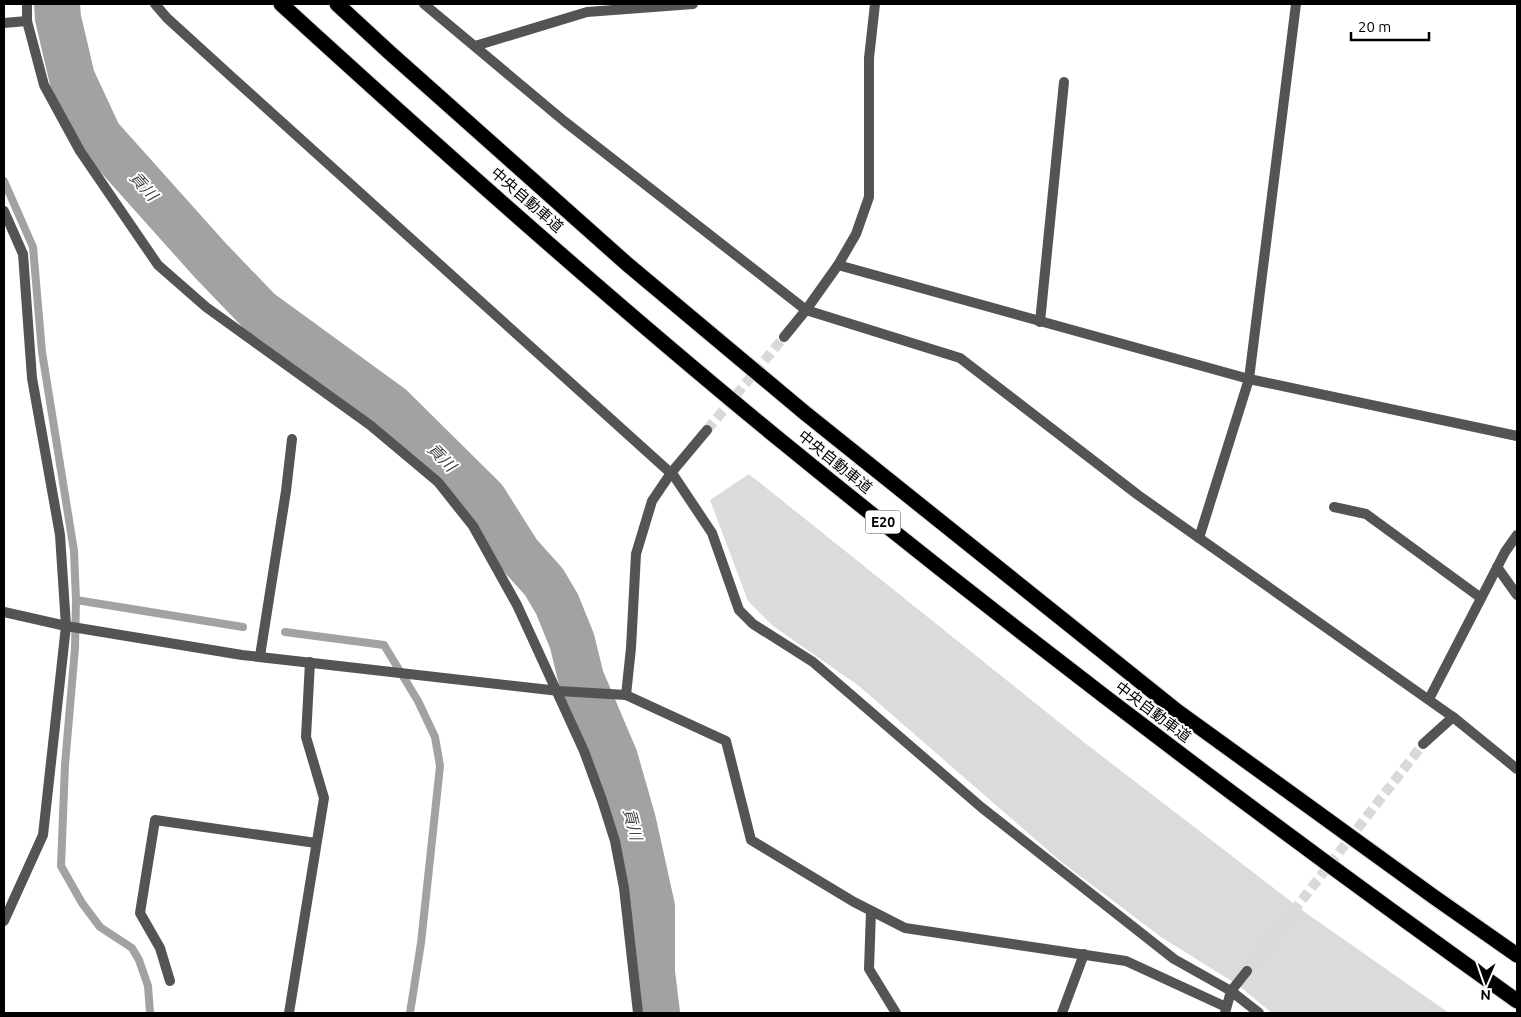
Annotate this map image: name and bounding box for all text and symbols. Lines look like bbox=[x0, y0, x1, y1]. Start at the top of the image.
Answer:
scale bar bbox=[1351, 10, 1428, 42]
text: 20 m bbox=[1358, 18, 1391, 35]
street label: 中央自動車道 bbox=[488, 164, 567, 236]
water label: 貢川 bbox=[127, 168, 163, 205]
street label: 中央自動車道 bbox=[795, 427, 876, 497]
water label: 貢川 bbox=[424, 439, 461, 476]
road number: E20 bbox=[866, 511, 900, 534]
street label: 中央自動車道 bbox=[1112, 678, 1194, 745]
water label: 貢川 bbox=[620, 806, 646, 844]
north arrow bbox=[1461, 957, 1511, 1007]
text: N bbox=[1480, 987, 1491, 1003]

